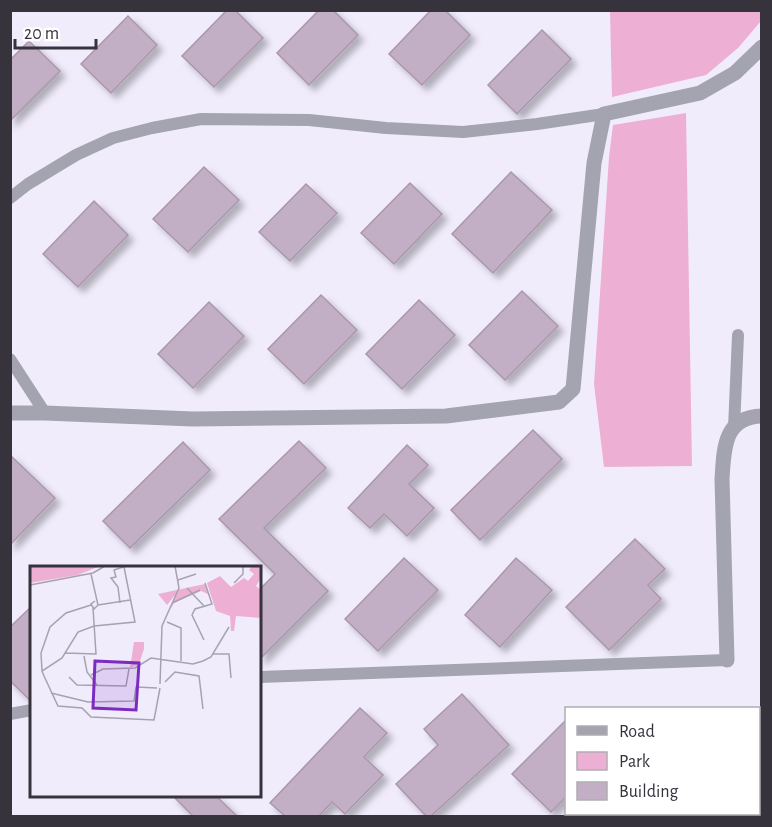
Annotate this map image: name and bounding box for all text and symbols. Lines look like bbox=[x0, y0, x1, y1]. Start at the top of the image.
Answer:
scale bar bbox=[15, 12, 96, 50]
text: 20 m bbox=[24, 25, 59, 43]
inset map bbox=[30, 566, 261, 797]
legend bbox=[565, 707, 760, 815]
text: Road bbox=[619, 723, 655, 741]
text: Park bbox=[619, 753, 651, 771]
text: Building bbox=[619, 783, 679, 801]

